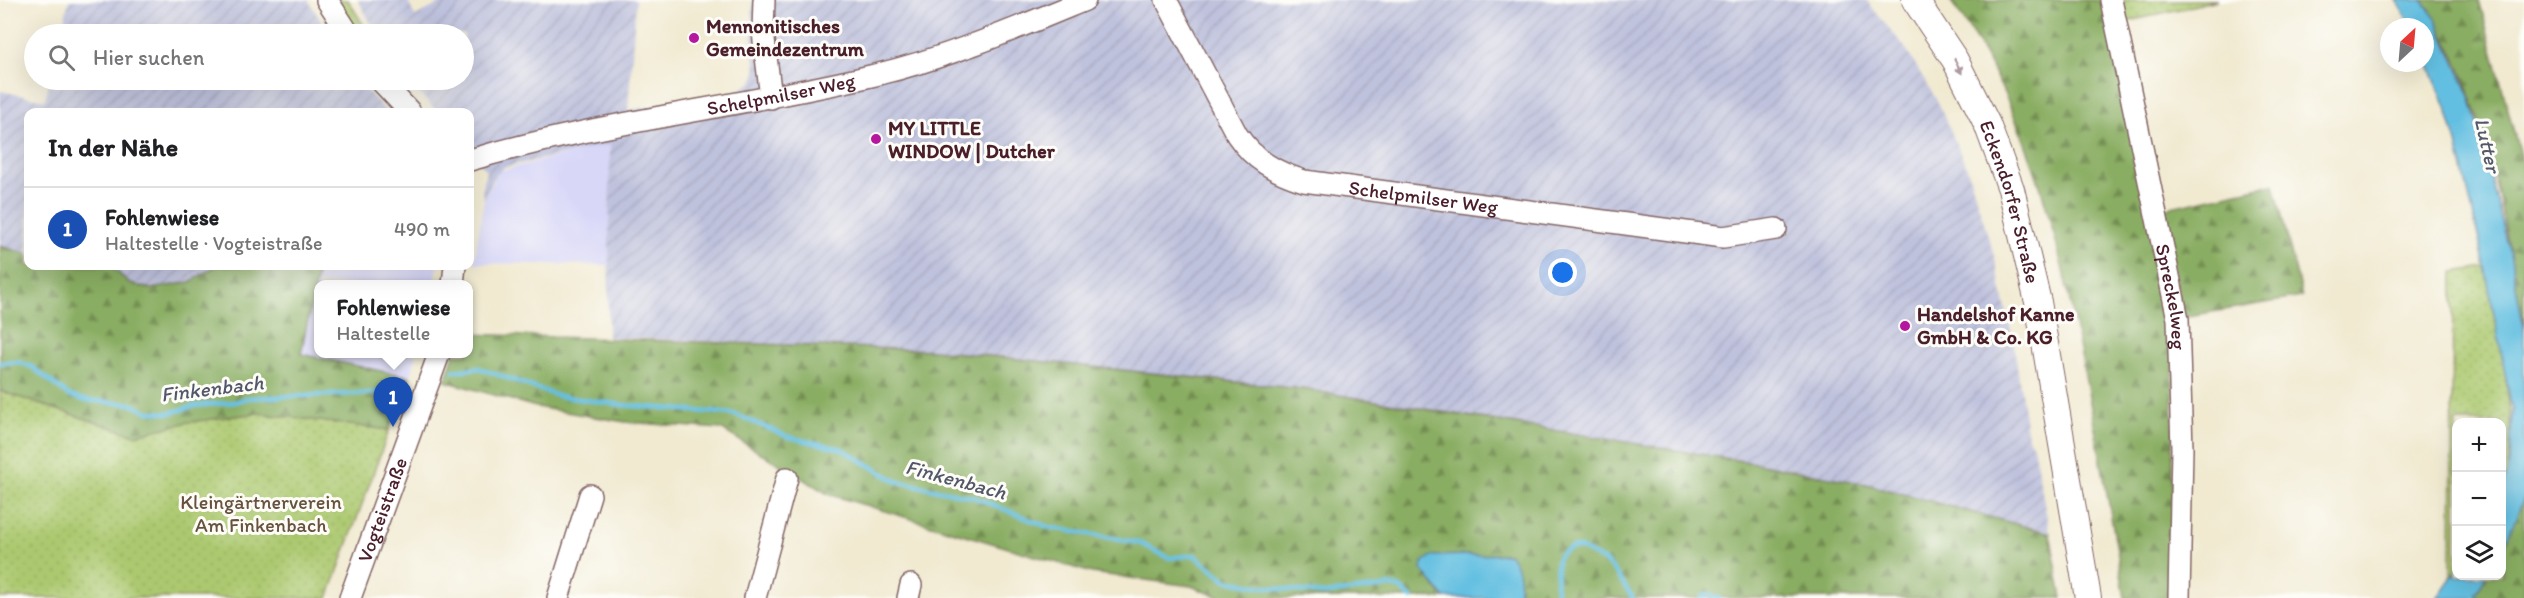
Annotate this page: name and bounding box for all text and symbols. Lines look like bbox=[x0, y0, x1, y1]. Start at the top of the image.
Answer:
place label: Mennonitisches Gemeindezentrum bbox=[706, 14, 865, 61]
north arrow bbox=[2380, 18, 2434, 72]
search box bbox=[24, 24, 474, 90]
marker: Mennonitisches Gemeindezentrum bbox=[687, 31, 701, 45]
icon: search bbox=[45, 41, 78, 74]
text: Hier suchen bbox=[93, 44, 204, 71]
one-way arrow bbox=[1954, 58, 1963, 75]
street label: Schelpmilser Weg bbox=[705, 68, 858, 120]
water label: Lutter bbox=[2470, 115, 2507, 177]
place label: MY LITTLE WINDOW | Dutcher bbox=[888, 116, 1056, 164]
street label: Eckendorfer Straße bbox=[1975, 117, 2045, 286]
text: In der Nähe bbox=[48, 131, 178, 163]
marker: MY LITTLE WINDOW | Dutcher bbox=[869, 132, 883, 146]
street label: Schelpmilser Weg bbox=[1347, 175, 1500, 219]
text: Fohlenwiese bbox=[105, 204, 219, 231]
text: 1 bbox=[63, 217, 72, 241]
text: 490 m bbox=[394, 217, 450, 241]
text: Haltestelle · Vogteistraße bbox=[105, 231, 322, 255]
street label: Spreckelweg bbox=[2151, 242, 2191, 351]
your location bbox=[1548, 258, 1577, 287]
popup bbox=[314, 280, 473, 358]
text: Fohlenwiese bbox=[336, 294, 451, 321]
place label: Handelshof Kanne GmbH & Co. KG bbox=[1917, 302, 2075, 349]
marker: Handelshof Kanne GmbH & Co. KG bbox=[1898, 319, 1912, 333]
text: Haltestelle bbox=[336, 321, 430, 345]
water label: Finkenbach bbox=[159, 369, 266, 407]
pin: 1 bbox=[374, 378, 412, 427]
map controls bbox=[2452, 418, 2506, 580]
button: + bbox=[2452, 418, 2506, 472]
street label: Vogteistraße bbox=[352, 454, 412, 565]
water label: Finkenbach bbox=[903, 454, 1010, 505]
button: − bbox=[2452, 472, 2506, 526]
park label: Kleingärtnerverein Am Finkenbach bbox=[180, 490, 342, 537]
button: layers bbox=[2452, 526, 2506, 580]

